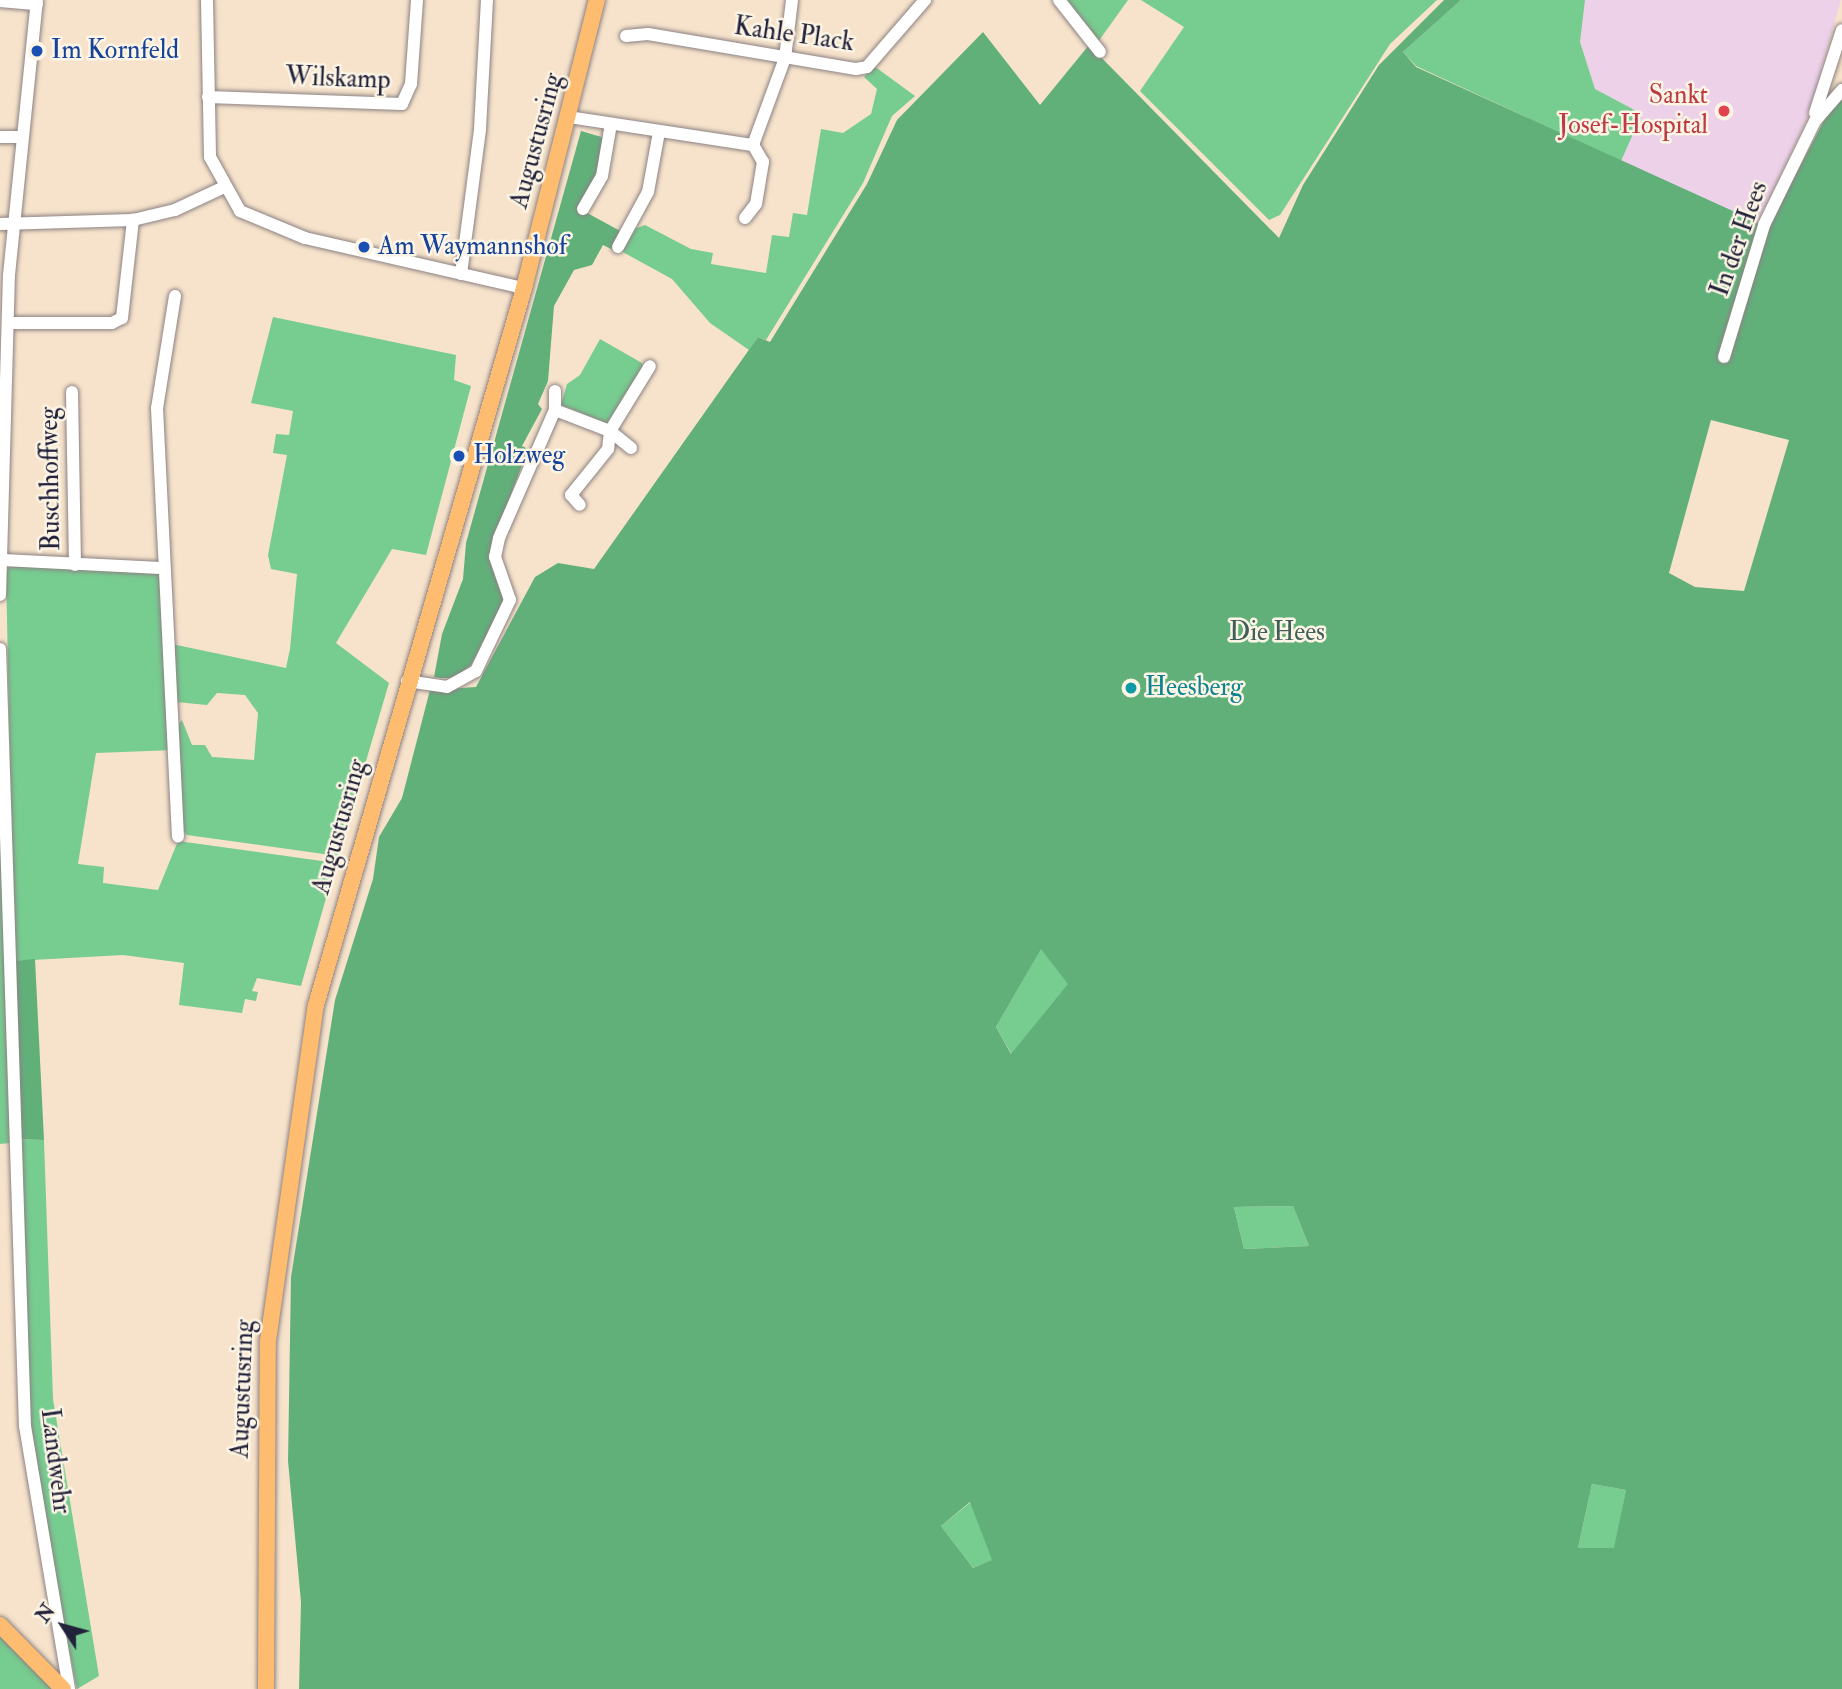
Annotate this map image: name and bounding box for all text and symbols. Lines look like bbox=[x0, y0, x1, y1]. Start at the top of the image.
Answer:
street label: Kahle Plack bbox=[732, 11, 856, 59]
place label: Im Kornfeld bbox=[51, 35, 179, 67]
marker: Im Kornfeld bbox=[29, 43, 45, 59]
street label: Wilskamp bbox=[285, 62, 391, 96]
street label: Augustusring bbox=[504, 70, 570, 212]
place label: Sankt Josef-Hospital bbox=[1558, 80, 1708, 142]
marker: Sankt Josef-Hospital bbox=[1714, 101, 1734, 121]
street label: In der Hees bbox=[1705, 177, 1775, 301]
place label: Am Waymannshof bbox=[378, 231, 567, 263]
marker: Am Waymannshof bbox=[356, 239, 372, 255]
street label: Buschhoffweg bbox=[34, 407, 68, 551]
place label: Holzweg bbox=[473, 440, 565, 472]
marker: Holzweg bbox=[451, 448, 467, 464]
park label: Die Hees bbox=[1229, 617, 1325, 649]
place label: Heesberg bbox=[1145, 672, 1243, 704]
marker: Heesberg bbox=[1123, 680, 1139, 696]
street label: Augustusring bbox=[306, 756, 374, 898]
street label: Augustusring bbox=[225, 1319, 261, 1459]
street label: Landwehr bbox=[33, 1407, 77, 1515]
north arrow bbox=[28, 1591, 98, 1661]
text: N bbox=[31, 1600, 61, 1628]

